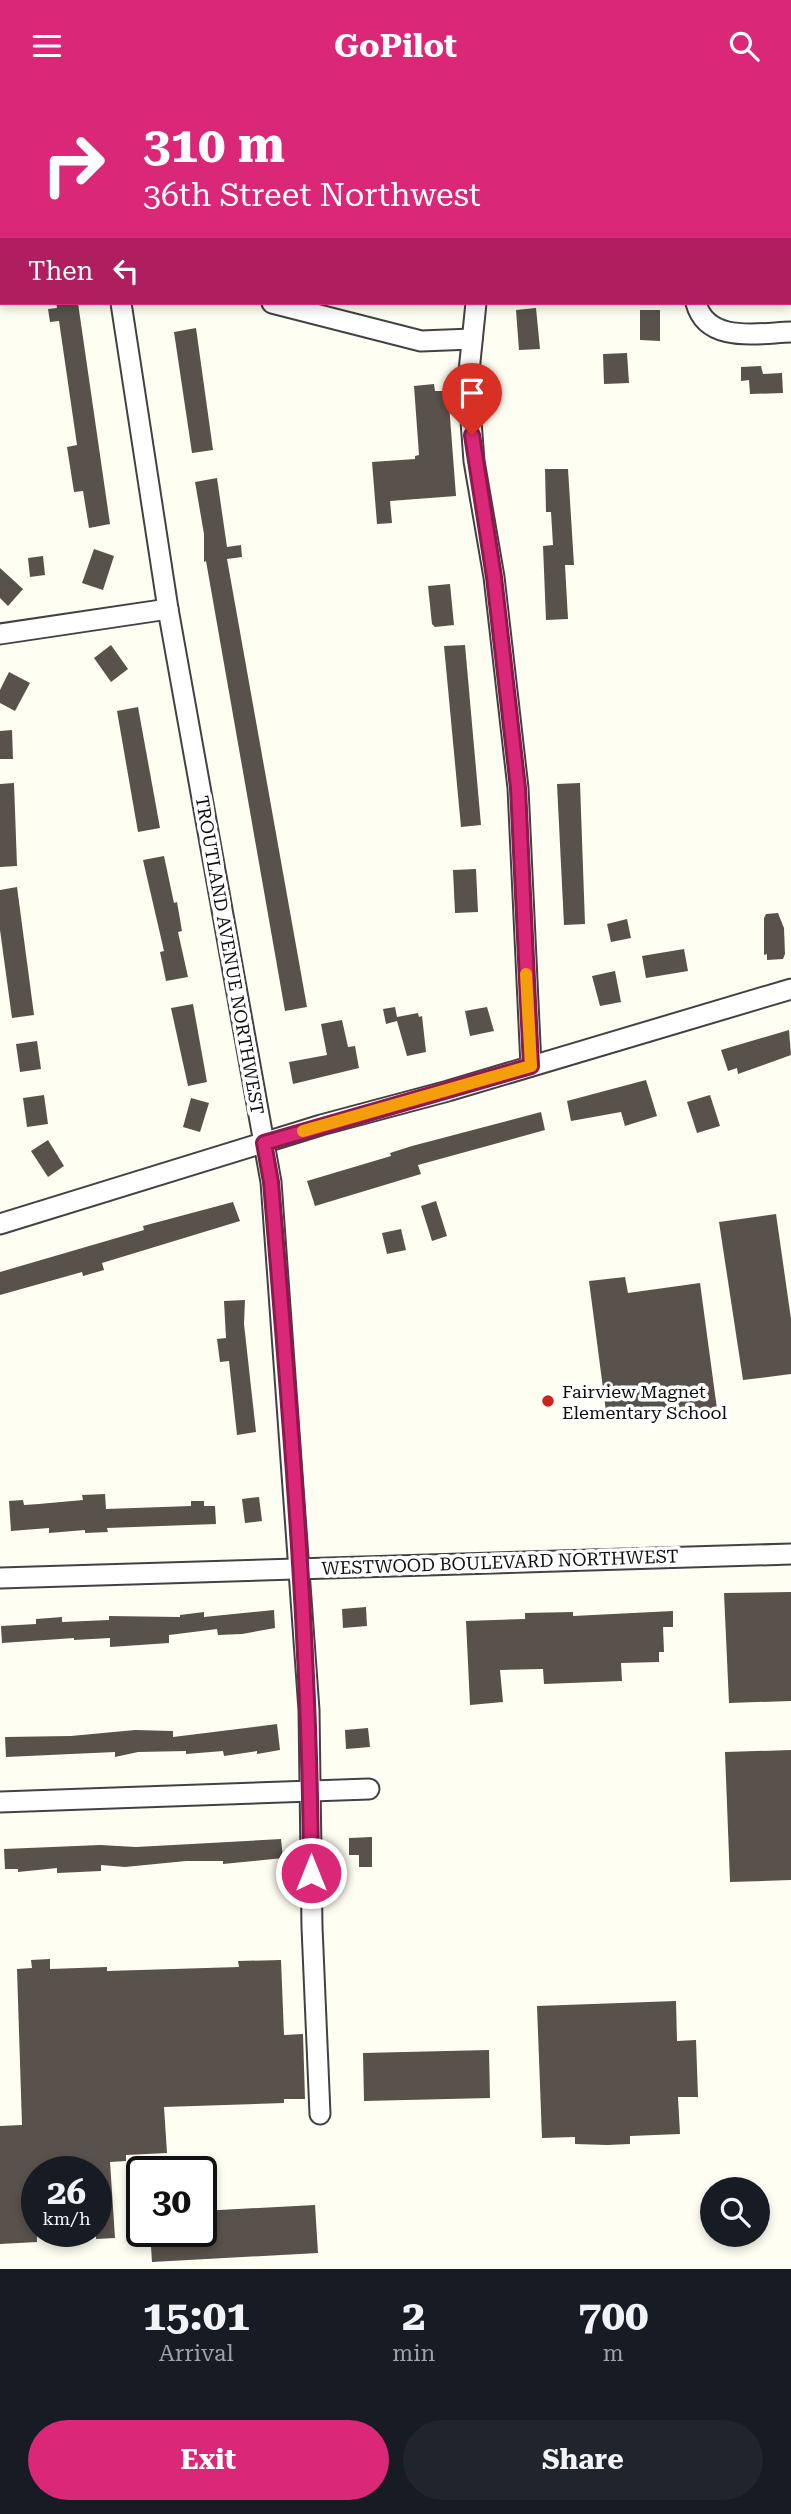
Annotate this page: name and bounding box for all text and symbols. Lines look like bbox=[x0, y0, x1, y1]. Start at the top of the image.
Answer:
icon: menu bbox=[28, 27, 66, 65]
text: GoPilot bbox=[334, 27, 457, 65]
icon: search bbox=[725, 27, 763, 65]
text: 310 m bbox=[143, 117, 285, 174]
icon: right bbox=[28, 119, 119, 210]
text: 36th Street Northwest bbox=[143, 176, 481, 214]
icon: left bbox=[107, 252, 145, 290]
text: Then bbox=[28, 256, 93, 286]
pin bbox=[442, 363, 502, 435]
icon: arrive bbox=[453, 374, 491, 412]
street label: TROUTLAND AVENUE NORTHWEST bbox=[192, 794, 268, 1116]
place label: Fairview Magnet Elementary School bbox=[562, 1381, 727, 1423]
marker: Fairview Magnet Elementary School bbox=[540, 1393, 556, 1409]
street label: WESTWOOD BOULEVARD NORTHWEST bbox=[321, 1545, 679, 1579]
position arrow bbox=[274, 1836, 348, 1910]
speed limit sign: 30 bbox=[126, 2156, 217, 2247]
text: 26 bbox=[47, 2172, 86, 2213]
map controls bbox=[700, 2177, 770, 2247]
button: search bbox=[700, 2177, 770, 2247]
text: km/h bbox=[42, 2208, 91, 2229]
text: 15:01 bbox=[143, 2291, 250, 2340]
text: 2 bbox=[402, 2291, 426, 2340]
text: 700 bbox=[578, 2291, 648, 2340]
text: Arrival bbox=[159, 2340, 233, 2367]
text: min bbox=[392, 2340, 435, 2367]
text: m bbox=[603, 2340, 624, 2367]
button: Exit bbox=[28, 2420, 389, 2500]
button: Share bbox=[403, 2420, 763, 2500]

